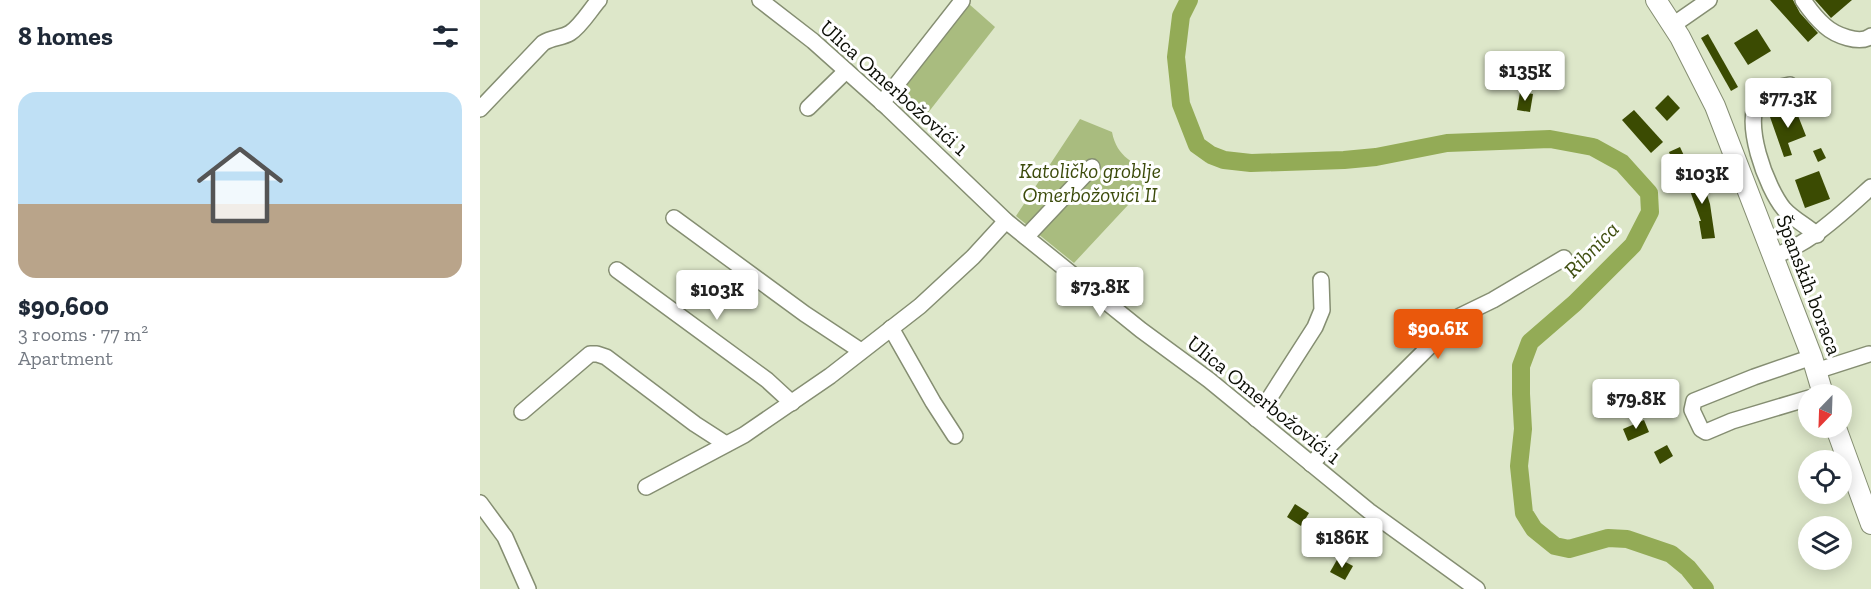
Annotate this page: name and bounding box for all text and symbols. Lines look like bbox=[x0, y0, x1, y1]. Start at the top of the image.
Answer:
street label: Ulica Omerbožovići 1 bbox=[815, 15, 973, 161]
text: 8 homes bbox=[18, 20, 113, 52]
icon: filters bbox=[429, 20, 462, 53]
pin: $135K bbox=[1483, 51, 1567, 102]
text: $135K bbox=[1499, 58, 1551, 82]
pin: $77.3K bbox=[1739, 78, 1837, 129]
text: $77.3K bbox=[1759, 85, 1817, 109]
icon: home bbox=[186, 131, 294, 239]
pin: $103K bbox=[1660, 154, 1744, 205]
park label: Katoličko groblje Omerbožovići II bbox=[1019, 158, 1161, 207]
text: $103K bbox=[1675, 161, 1729, 185]
street label: Španskih boraca bbox=[1771, 211, 1848, 358]
water label: Ribnica bbox=[1558, 216, 1625, 283]
pin: $73.8K bbox=[1051, 267, 1149, 318]
pin: $103K bbox=[675, 270, 759, 321]
text: $73.8K bbox=[1070, 274, 1130, 298]
text: $103K bbox=[690, 277, 744, 301]
text: $90,600 bbox=[18, 290, 109, 322]
pin: $90.6K bbox=[1389, 309, 1487, 360]
text: $90.6K bbox=[1408, 316, 1468, 340]
text: 3 rooms · 77 m² bbox=[18, 322, 148, 346]
street label: Ulica Omerbožovići 1 bbox=[1182, 330, 1346, 469]
text: Apartment bbox=[18, 346, 113, 370]
pin: $79.8K bbox=[1587, 379, 1685, 430]
north arrow bbox=[1798, 384, 1852, 438]
map controls bbox=[1798, 384, 1852, 570]
text: $79.8K bbox=[1606, 386, 1666, 410]
button: locate bbox=[1798, 450, 1852, 504]
button: layers bbox=[1798, 516, 1852, 570]
pin: $186K bbox=[1300, 518, 1384, 569]
text: $186K bbox=[1316, 525, 1368, 549]

